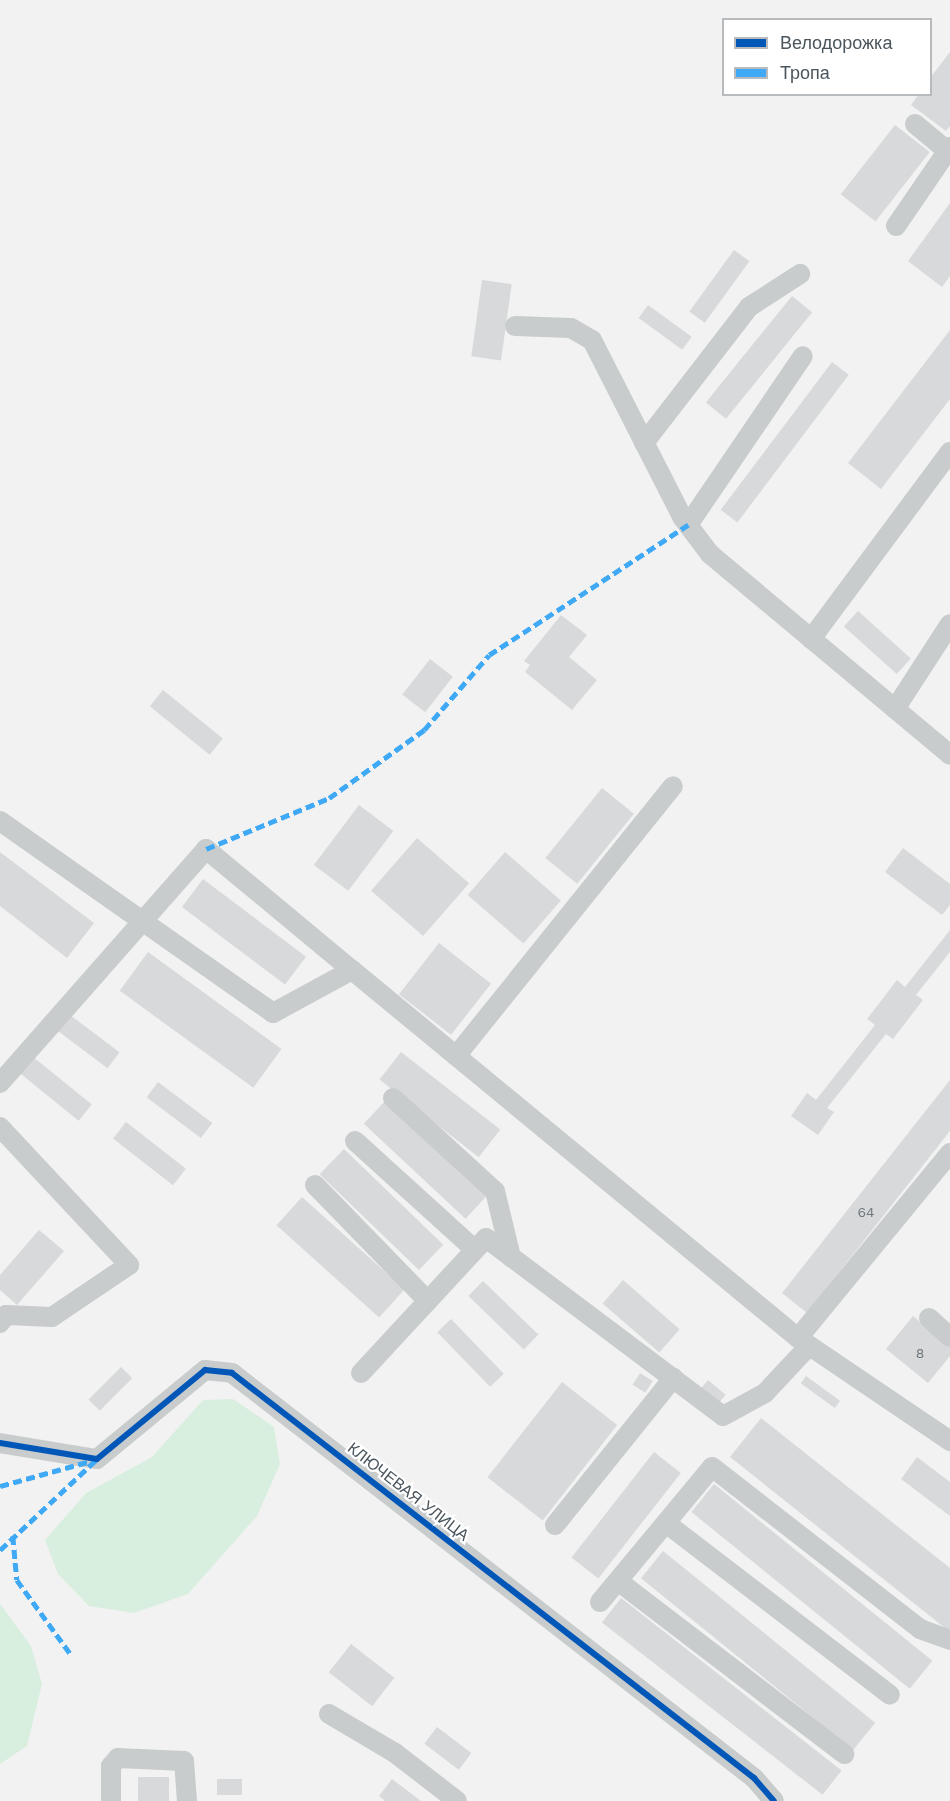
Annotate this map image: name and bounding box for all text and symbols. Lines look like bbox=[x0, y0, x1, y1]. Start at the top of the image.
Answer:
legend bbox=[722, 18, 932, 96]
text: Велодорожка bbox=[780, 32, 892, 53]
text: Тропа bbox=[780, 62, 830, 83]
house number: 64 bbox=[857, 1204, 875, 1220]
house number: 8 bbox=[916, 1345, 924, 1361]
street label: КЛЮЧЕВАЯ УЛИЦА bbox=[343, 1439, 473, 1545]

